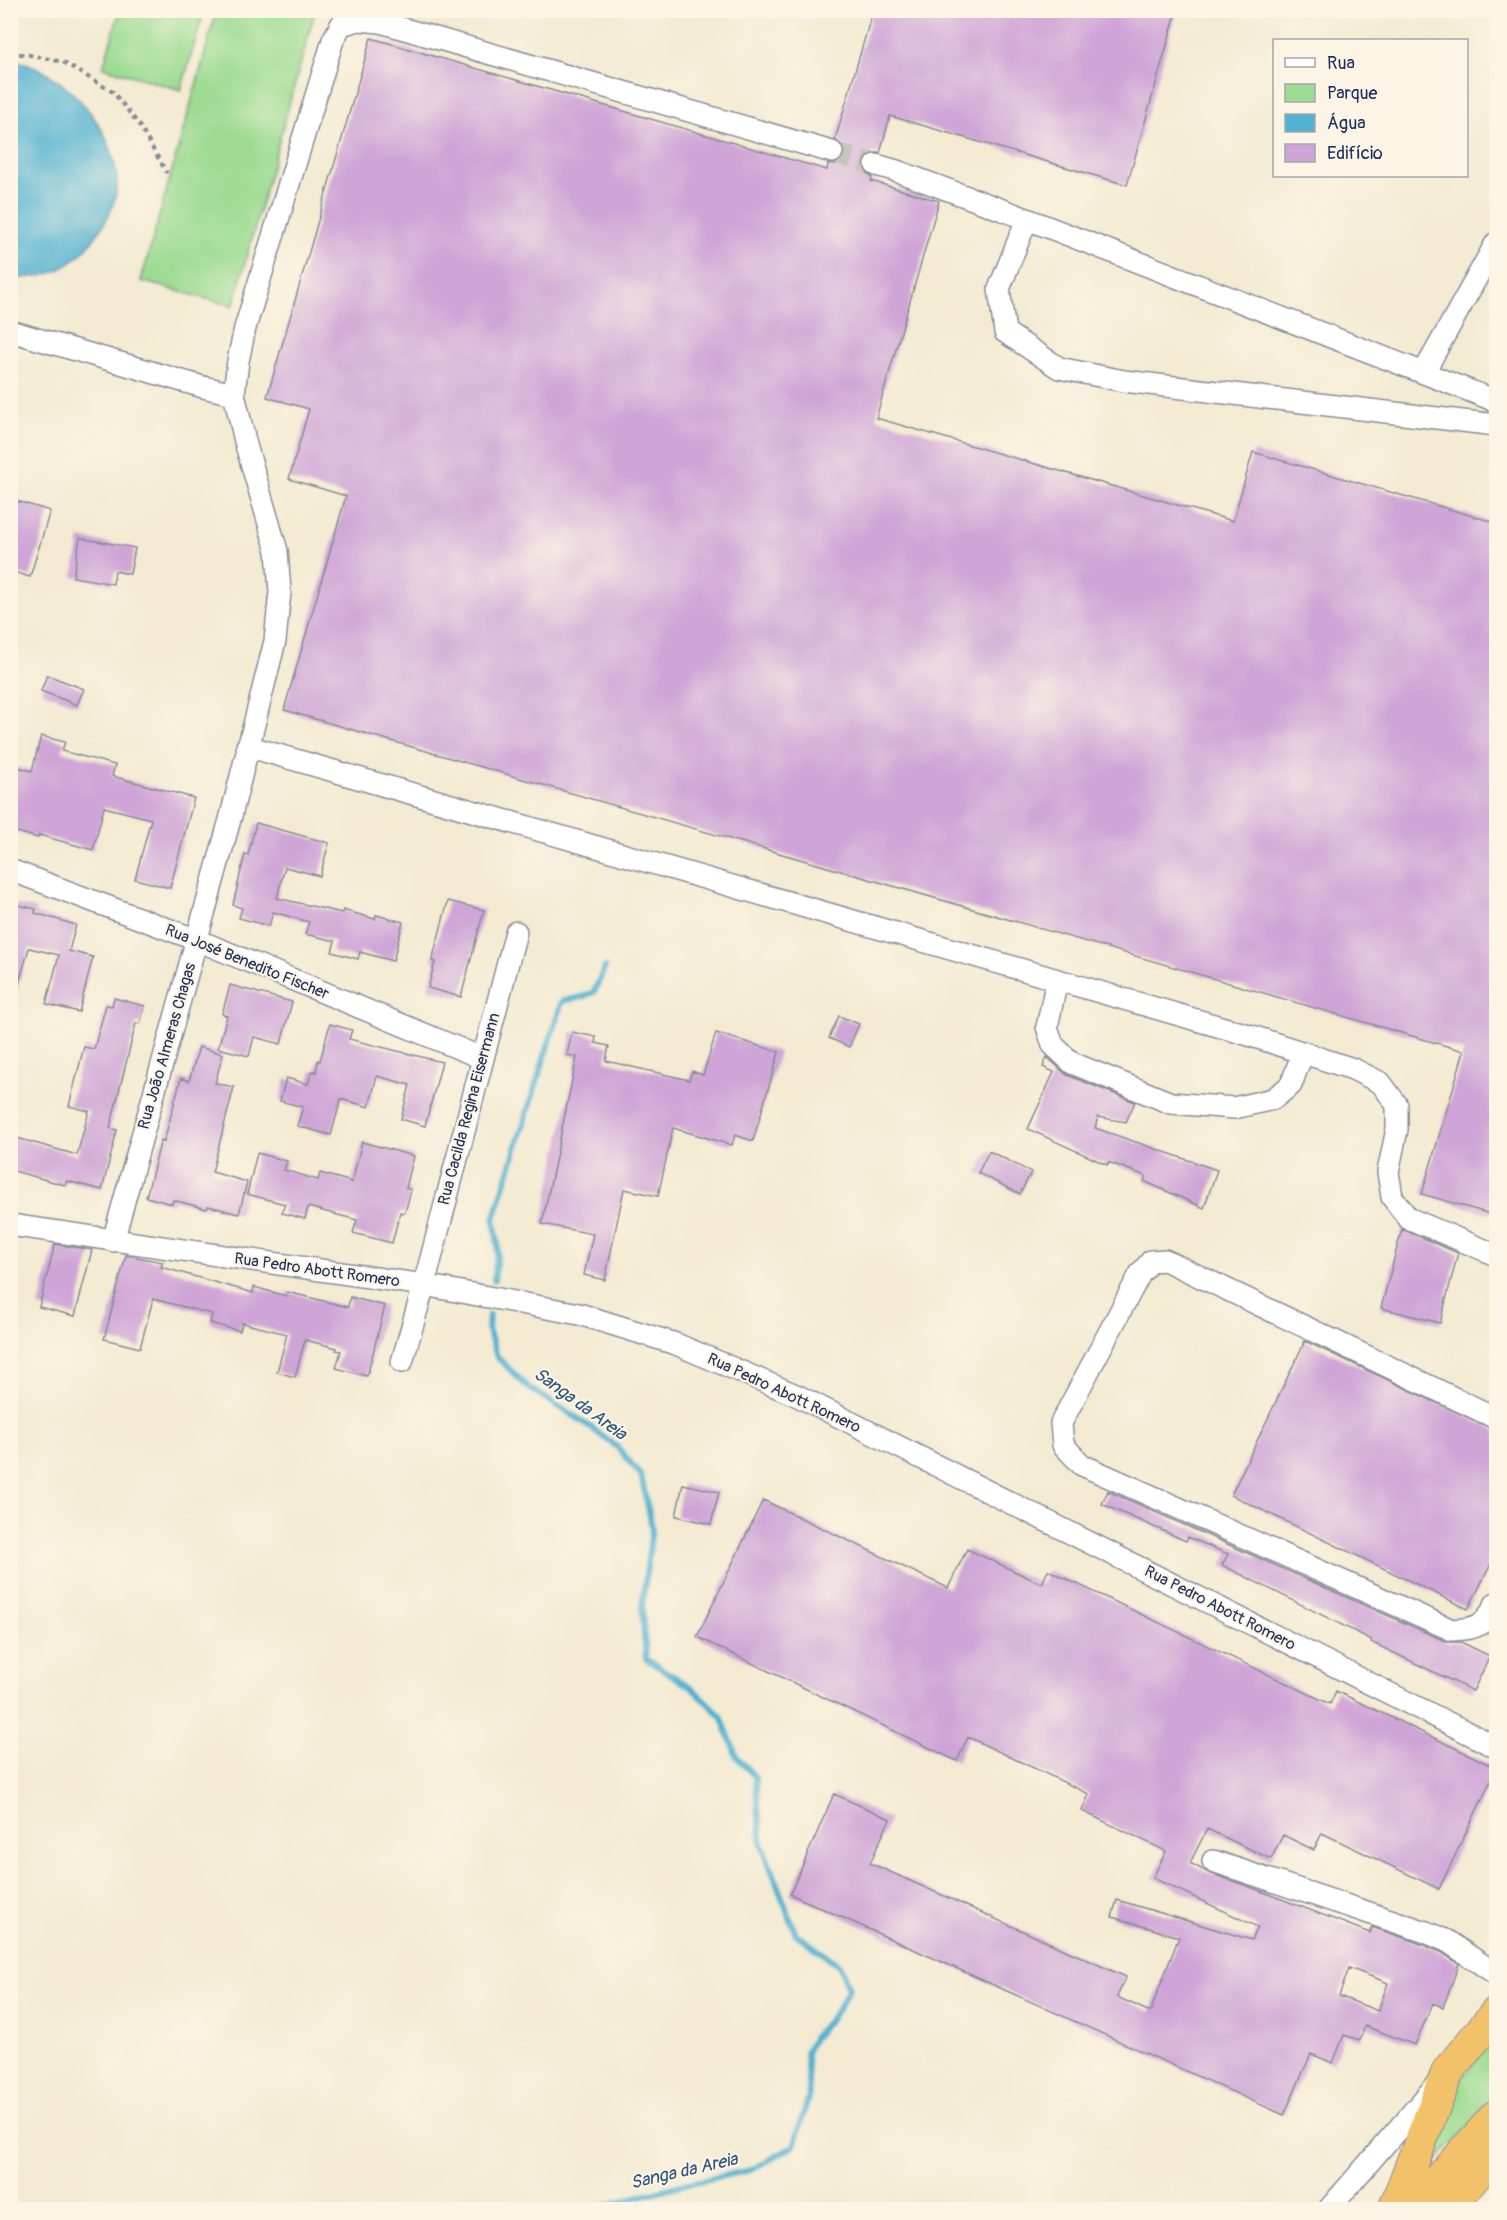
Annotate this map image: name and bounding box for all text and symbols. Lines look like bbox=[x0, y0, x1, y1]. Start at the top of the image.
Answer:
legend bbox=[1273, 39, 1468, 177]
text: Rua bbox=[1327, 52, 1355, 75]
text: Parque bbox=[1327, 82, 1377, 105]
text: Água bbox=[1327, 112, 1366, 135]
text: Edifício bbox=[1327, 142, 1383, 165]
street label: Rua José Benedito Fischer bbox=[162, 920, 332, 1004]
street label: Rua João Almeras Chagas bbox=[134, 960, 200, 1132]
street label: Rua Cacilda Regina Eisermann bbox=[434, 1011, 504, 1207]
street label: Rua Pedro Abott Romero bbox=[233, 1248, 401, 1292]
street label: Rua Pedro Abott Romero bbox=[704, 1349, 864, 1438]
water label: Sanga da Areia bbox=[529, 1363, 632, 1446]
street label: Rua Pedro Abott Romero bbox=[1141, 1561, 1299, 1655]
water label: Sanga da Areia bbox=[628, 2147, 741, 2194]

